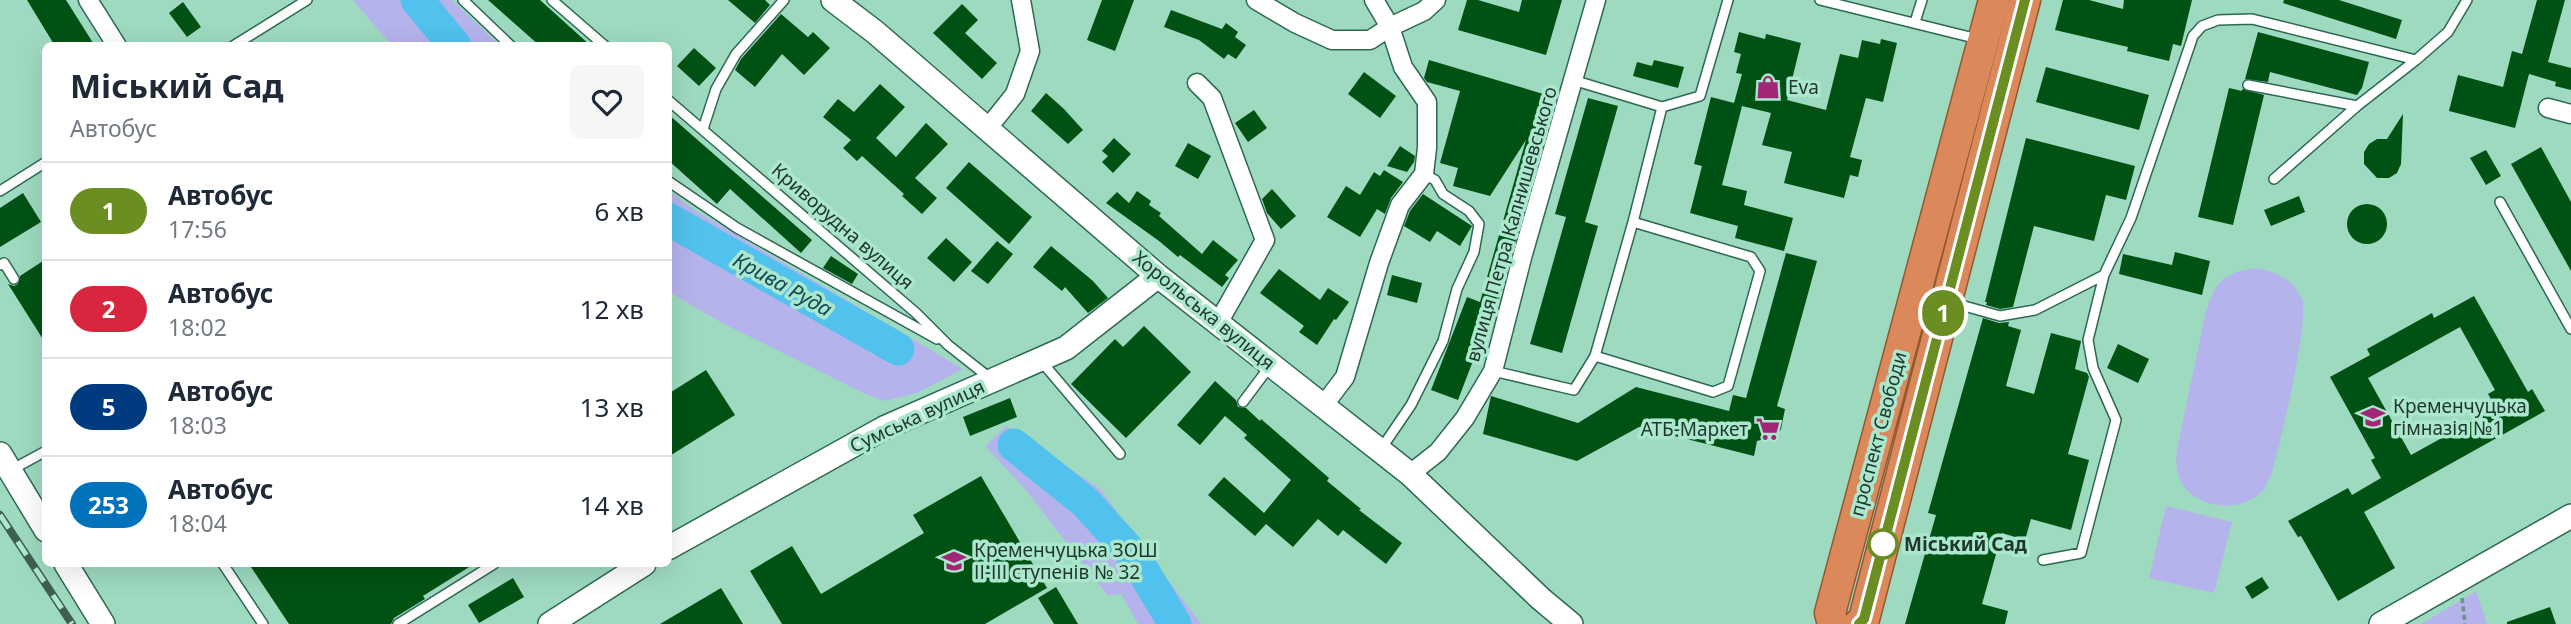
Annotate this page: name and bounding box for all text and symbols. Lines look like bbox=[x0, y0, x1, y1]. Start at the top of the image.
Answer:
text: Міський Сад bbox=[70, 63, 283, 108]
button: heart bbox=[570, 65, 644, 139]
shop icon: Eva bbox=[1754, 73, 1782, 101]
place label: Eva bbox=[1788, 74, 1819, 100]
street label: вулиця Петра Калнишевського bbox=[1459, 83, 1563, 365]
text: Автобус bbox=[70, 112, 157, 144]
street label: Криворудна вулиця bbox=[766, 157, 920, 295]
text: Автобус bbox=[168, 177, 273, 213]
text: 6 хв bbox=[594, 193, 644, 229]
text: 1 bbox=[102, 194, 115, 227]
text: 17:56 bbox=[168, 213, 227, 245]
street label: Хорольська вулиця bbox=[1127, 244, 1281, 376]
water label: Крива Руда bbox=[729, 245, 837, 323]
text: Автобус bbox=[168, 275, 273, 311]
line badge: 1 bbox=[1920, 290, 1966, 336]
text: 12 хв bbox=[580, 291, 644, 327]
text: 2 bbox=[102, 292, 115, 325]
text: 1 bbox=[1936, 296, 1950, 329]
text: 18:02 bbox=[168, 311, 227, 343]
street label: проспект Свободи bbox=[1844, 349, 1912, 519]
text: Автобус bbox=[168, 373, 273, 409]
street label: Сумська вулиця bbox=[845, 373, 989, 459]
text: 13 хв bbox=[580, 389, 644, 425]
text: 5 bbox=[102, 390, 115, 423]
place label: Кременчуцька гімназія №1 bbox=[2393, 393, 2527, 441]
school or university icon: Кременчуцька гімназія №1 bbox=[2359, 403, 2387, 431]
text: 18:03 bbox=[168, 409, 227, 441]
supermarket icon: АТБ-Маркет bbox=[1754, 415, 1782, 443]
place label: АТБ-Маркет bbox=[1641, 416, 1748, 442]
text: Автобус bbox=[168, 471, 273, 507]
text: 14 хв bbox=[580, 487, 644, 523]
text: 253 bbox=[88, 488, 129, 521]
text: 18:04 bbox=[168, 507, 227, 539]
marker: Міський Сад bbox=[1868, 529, 1898, 559]
place label: Міський Сад bbox=[1904, 531, 2027, 557]
place label: Кременчуцька ЗОШ ІІ-ІІІ ступенів № 32 bbox=[974, 537, 1158, 585]
school or university icon: Кременчуцька ЗОШ ІІ-ІІІ ступенів № 32 bbox=[940, 547, 968, 575]

